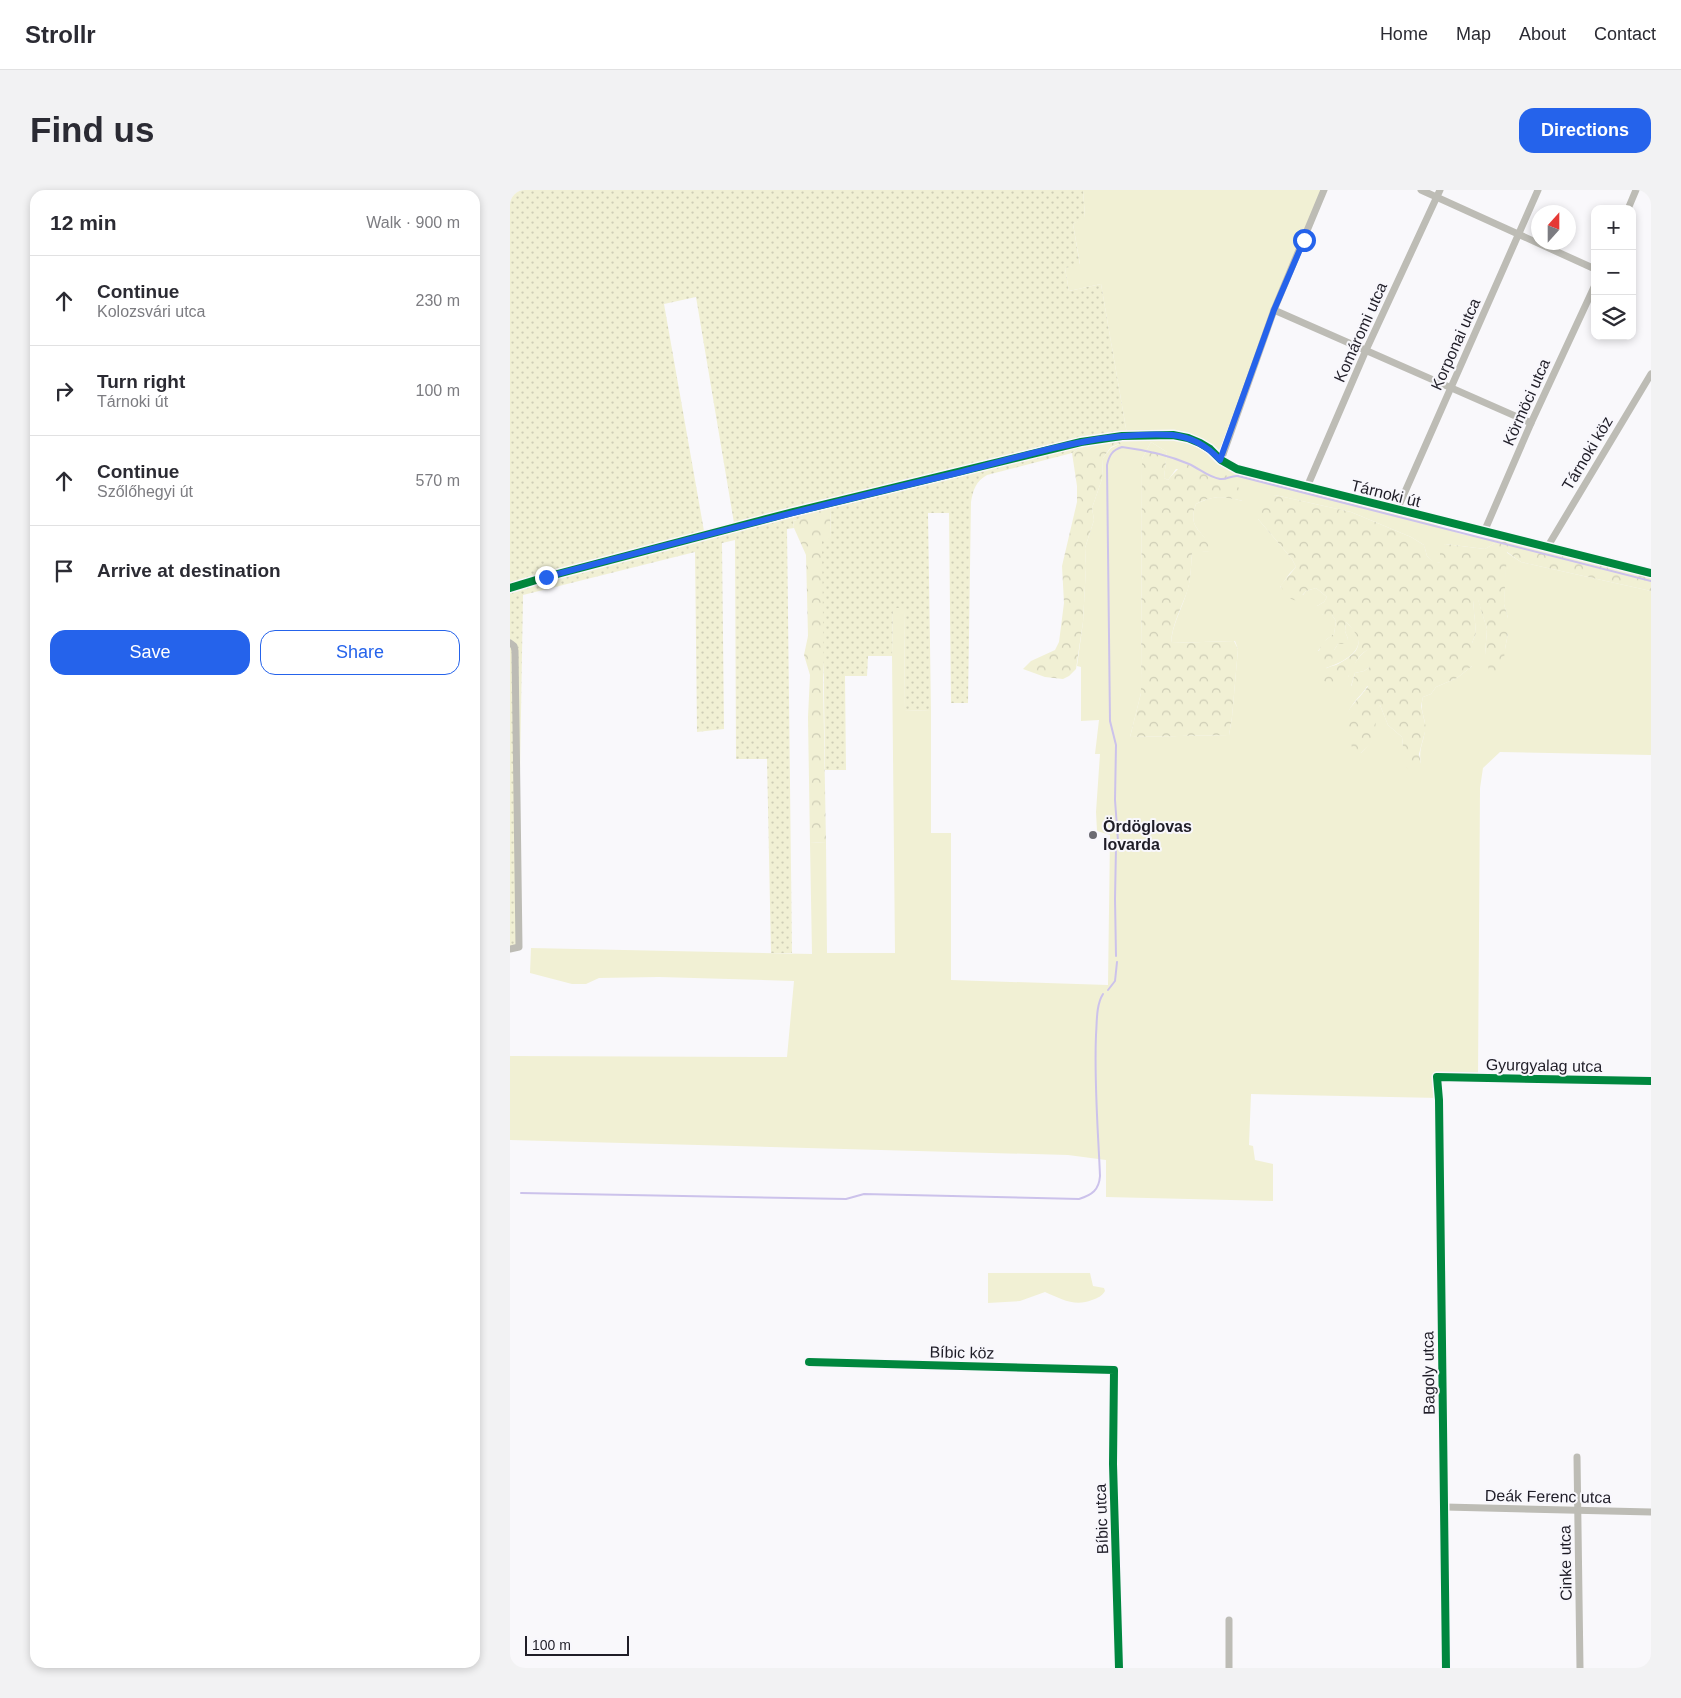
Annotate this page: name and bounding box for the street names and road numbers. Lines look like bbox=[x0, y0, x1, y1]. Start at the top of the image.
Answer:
street label: Komáromi utca bbox=[1331, 280, 1390, 385]
street label: Korponai utca bbox=[1428, 296, 1483, 393]
street label: Körmöci utca bbox=[1500, 356, 1553, 448]
street label: Tárnoki köz bbox=[1559, 413, 1616, 493]
street label: Tárnoki út bbox=[1349, 477, 1423, 510]
street label: Gyurgyalag utca bbox=[1486, 1056, 1602, 1075]
street label: Bagoly utca bbox=[1419, 1331, 1438, 1415]
street label: Bíbic köz bbox=[929, 1343, 995, 1362]
street label: Bíbic utca bbox=[1092, 1483, 1111, 1554]
street label: Deák Ferenc utca bbox=[1485, 1487, 1611, 1506]
street label: Cinke utca bbox=[1556, 1525, 1575, 1601]

